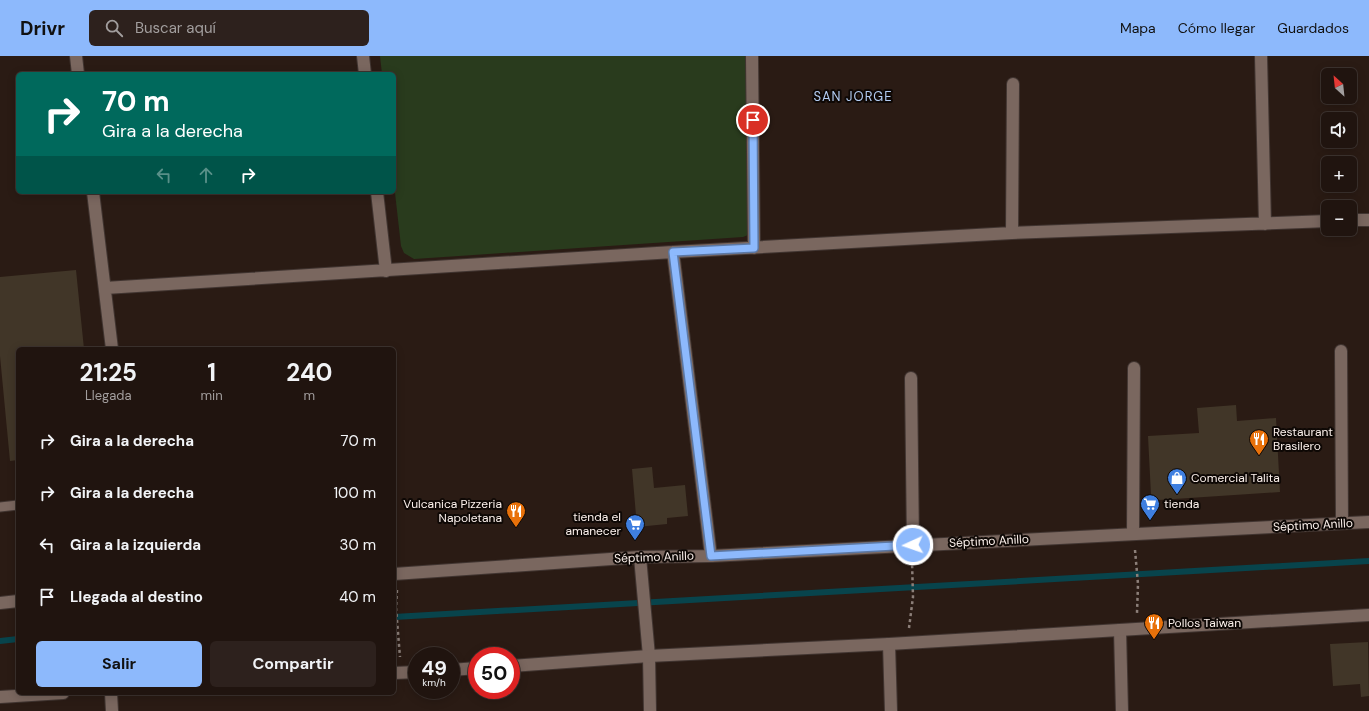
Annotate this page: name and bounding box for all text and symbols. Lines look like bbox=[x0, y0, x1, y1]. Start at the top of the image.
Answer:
search box bbox=[89, 10, 369, 46]
text: Drivr bbox=[20, 16, 65, 41]
icon: search bbox=[103, 17, 125, 39]
text: Buscar aquí bbox=[135, 18, 216, 38]
text: Mapa bbox=[1120, 19, 1156, 37]
text: Cómo llegar bbox=[1178, 19, 1255, 37]
text: Guardados bbox=[1277, 19, 1349, 37]
north arrow bbox=[1321, 68, 1357, 104]
map controls bbox=[1321, 68, 1357, 236]
text: 70 m bbox=[102, 83, 170, 120]
icon: right bbox=[36, 88, 88, 140]
district label: SAN JORGE bbox=[813, 88, 893, 105]
pin bbox=[736, 103, 770, 137]
icon: arrive bbox=[742, 109, 764, 131]
button: sound bbox=[1321, 112, 1357, 148]
text: Gira a la derecha bbox=[102, 119, 243, 143]
button: + bbox=[1321, 156, 1357, 192]
icon: left bbox=[153, 164, 175, 186]
icon: ahead bbox=[195, 164, 217, 186]
icon: right bbox=[237, 164, 259, 186]
button: − bbox=[1321, 200, 1357, 236]
text: 21:25 bbox=[80, 357, 137, 388]
text: 1 bbox=[207, 357, 216, 388]
text: 240 bbox=[286, 357, 332, 388]
text: Llegada bbox=[85, 387, 132, 404]
text: min bbox=[201, 387, 223, 404]
text: m bbox=[304, 387, 315, 404]
place label: Restaurant Brasilero bbox=[1273, 424, 1333, 454]
restaurant icon: Restaurant Brasilero bbox=[1248, 428, 1270, 456]
icon: right bbox=[36, 430, 58, 452]
text: Gira a la derecha bbox=[70, 431, 194, 451]
text: 70 m bbox=[341, 431, 376, 451]
shop icon: Comercial Talita bbox=[1166, 467, 1188, 495]
place label: Comercial Talita bbox=[1191, 470, 1280, 486]
icon: right bbox=[36, 482, 58, 504]
text: Gira a la derecha bbox=[70, 483, 194, 503]
text: 100 m bbox=[333, 483, 376, 503]
supermarket icon: tienda bbox=[1139, 493, 1161, 521]
place label: Vulcanica Pizzeria Napoletana bbox=[403, 496, 502, 526]
place label: tienda bbox=[1164, 496, 1199, 512]
restaurant icon: Vulcanica Pizzeria Napoletana bbox=[505, 500, 527, 528]
place label: tienda el amanecer bbox=[565, 509, 622, 539]
supermarket icon: tienda el amanecer bbox=[624, 513, 646, 541]
street label: Séptimo Anillo bbox=[1273, 515, 1353, 535]
position arrow bbox=[892, 524, 934, 566]
street label: Séptimo Anillo bbox=[949, 531, 1029, 551]
icon: left bbox=[36, 534, 58, 556]
text: Gira a la izquierda bbox=[70, 535, 201, 555]
text: 30 m bbox=[340, 535, 376, 555]
street label: Séptimo Anillo bbox=[614, 548, 694, 566]
icon: arrive bbox=[36, 586, 58, 608]
text: Llegada al destino bbox=[70, 587, 203, 607]
text: 40 m bbox=[339, 587, 376, 607]
restaurant icon: Pollos Taiwan bbox=[1143, 612, 1165, 640]
place label: Pollos Taiwan bbox=[1168, 615, 1241, 631]
button: Salir bbox=[36, 641, 202, 687]
button: Compartir bbox=[210, 641, 376, 687]
speed limit sign: 50 bbox=[468, 647, 520, 699]
text: 49 bbox=[421, 655, 447, 681]
text: km/h bbox=[422, 676, 446, 689]

